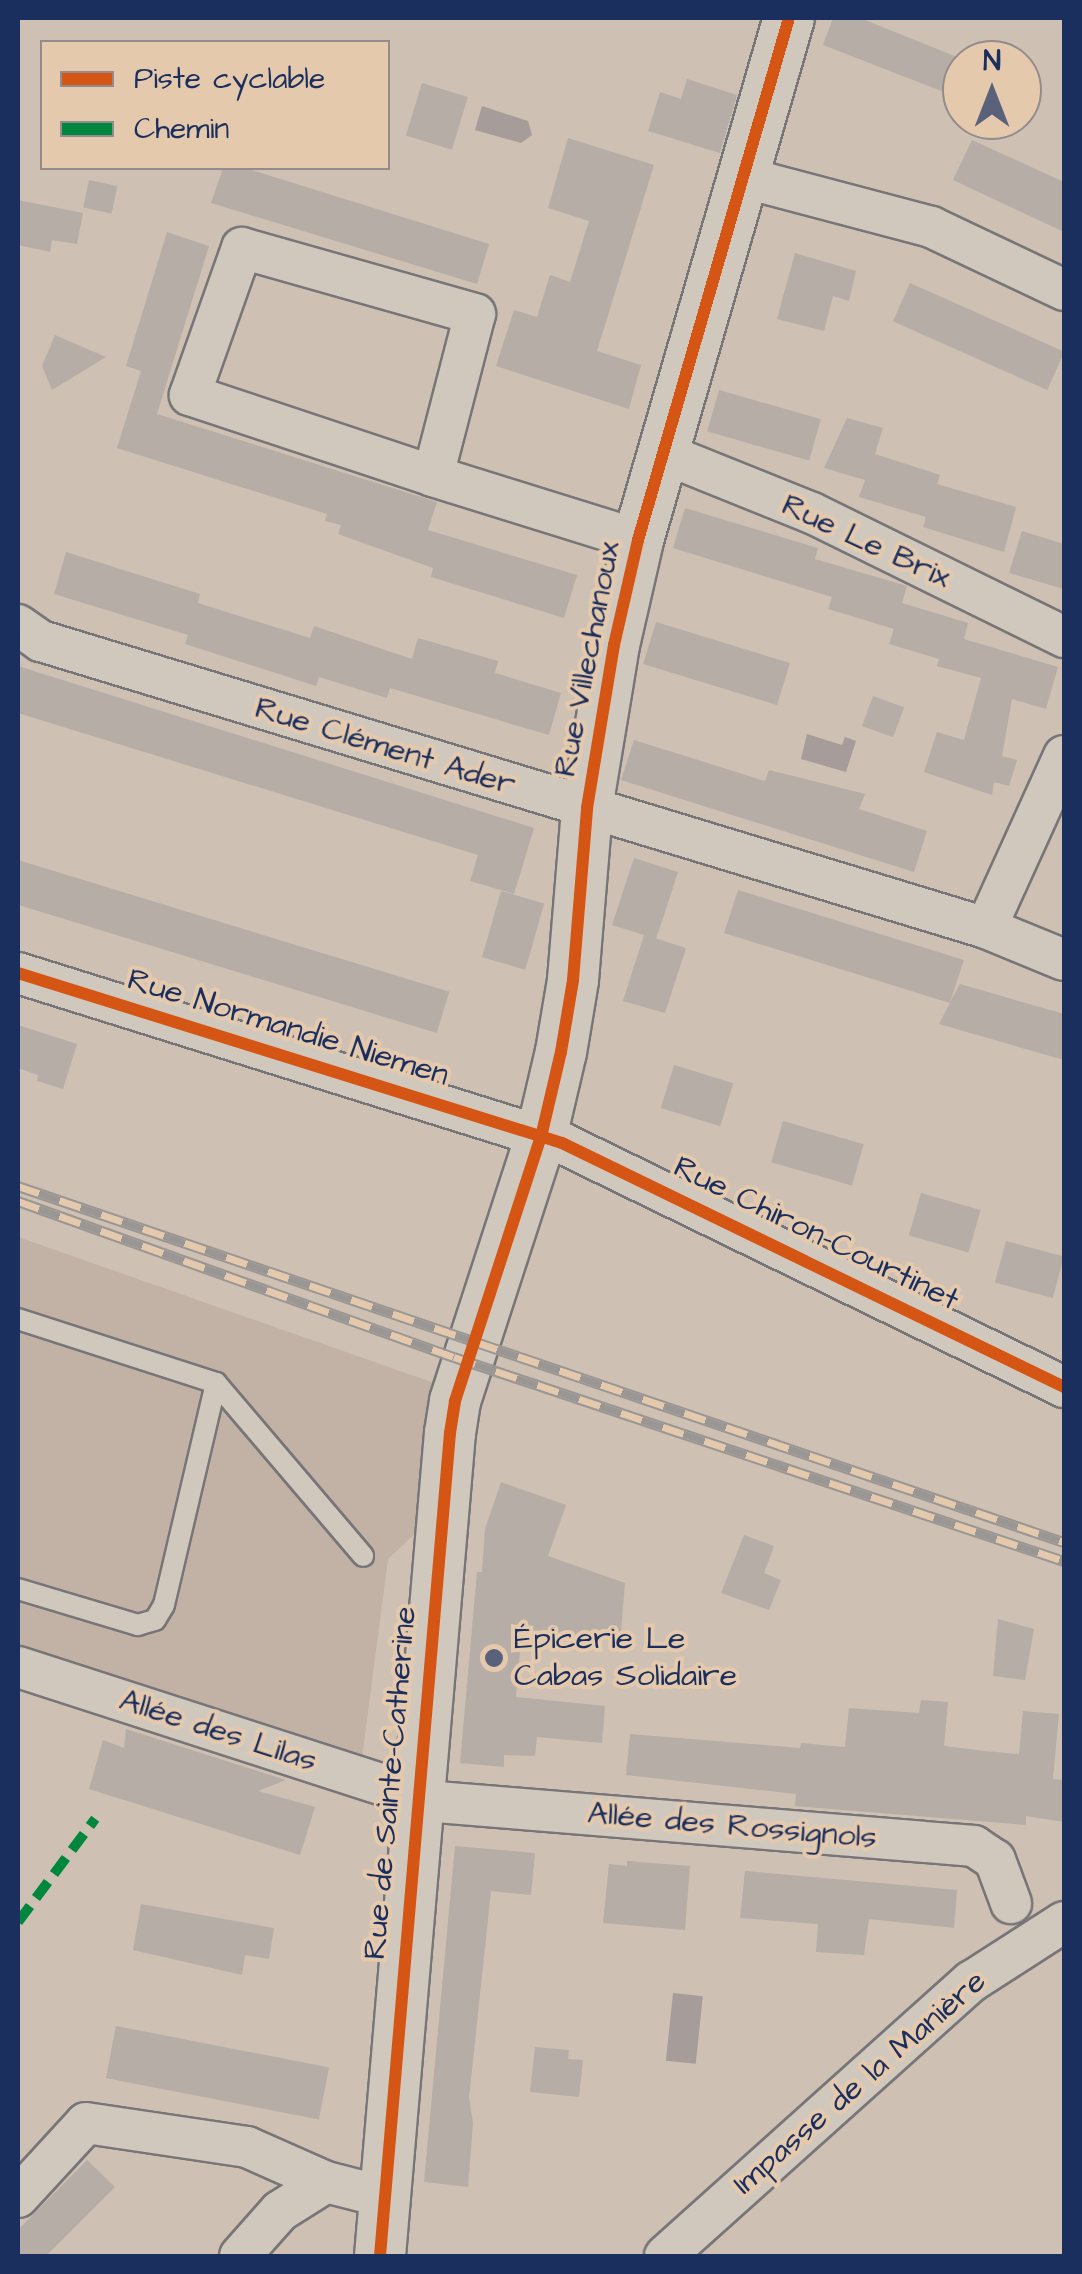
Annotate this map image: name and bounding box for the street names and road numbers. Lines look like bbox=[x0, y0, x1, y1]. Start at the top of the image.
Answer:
street label: Rue Le Brix bbox=[776, 486, 956, 598]
street label: Rue Villechanoux bbox=[546, 538, 630, 780]
street label: Rue Clément Ader bbox=[250, 689, 520, 805]
street label: Rue Normandie Niemen bbox=[123, 961, 453, 1095]
street label: Rue Chiron-Courtinet bbox=[667, 1148, 965, 1320]
street label: Rue de Sainte-Catherine bbox=[356, 1605, 426, 1961]
street label: Allée des Lilas bbox=[115, 1681, 321, 1781]
street label: Allée des Rossignols bbox=[586, 1794, 878, 1858]
street label: Impasse de la Manière bbox=[726, 1963, 994, 2203]

